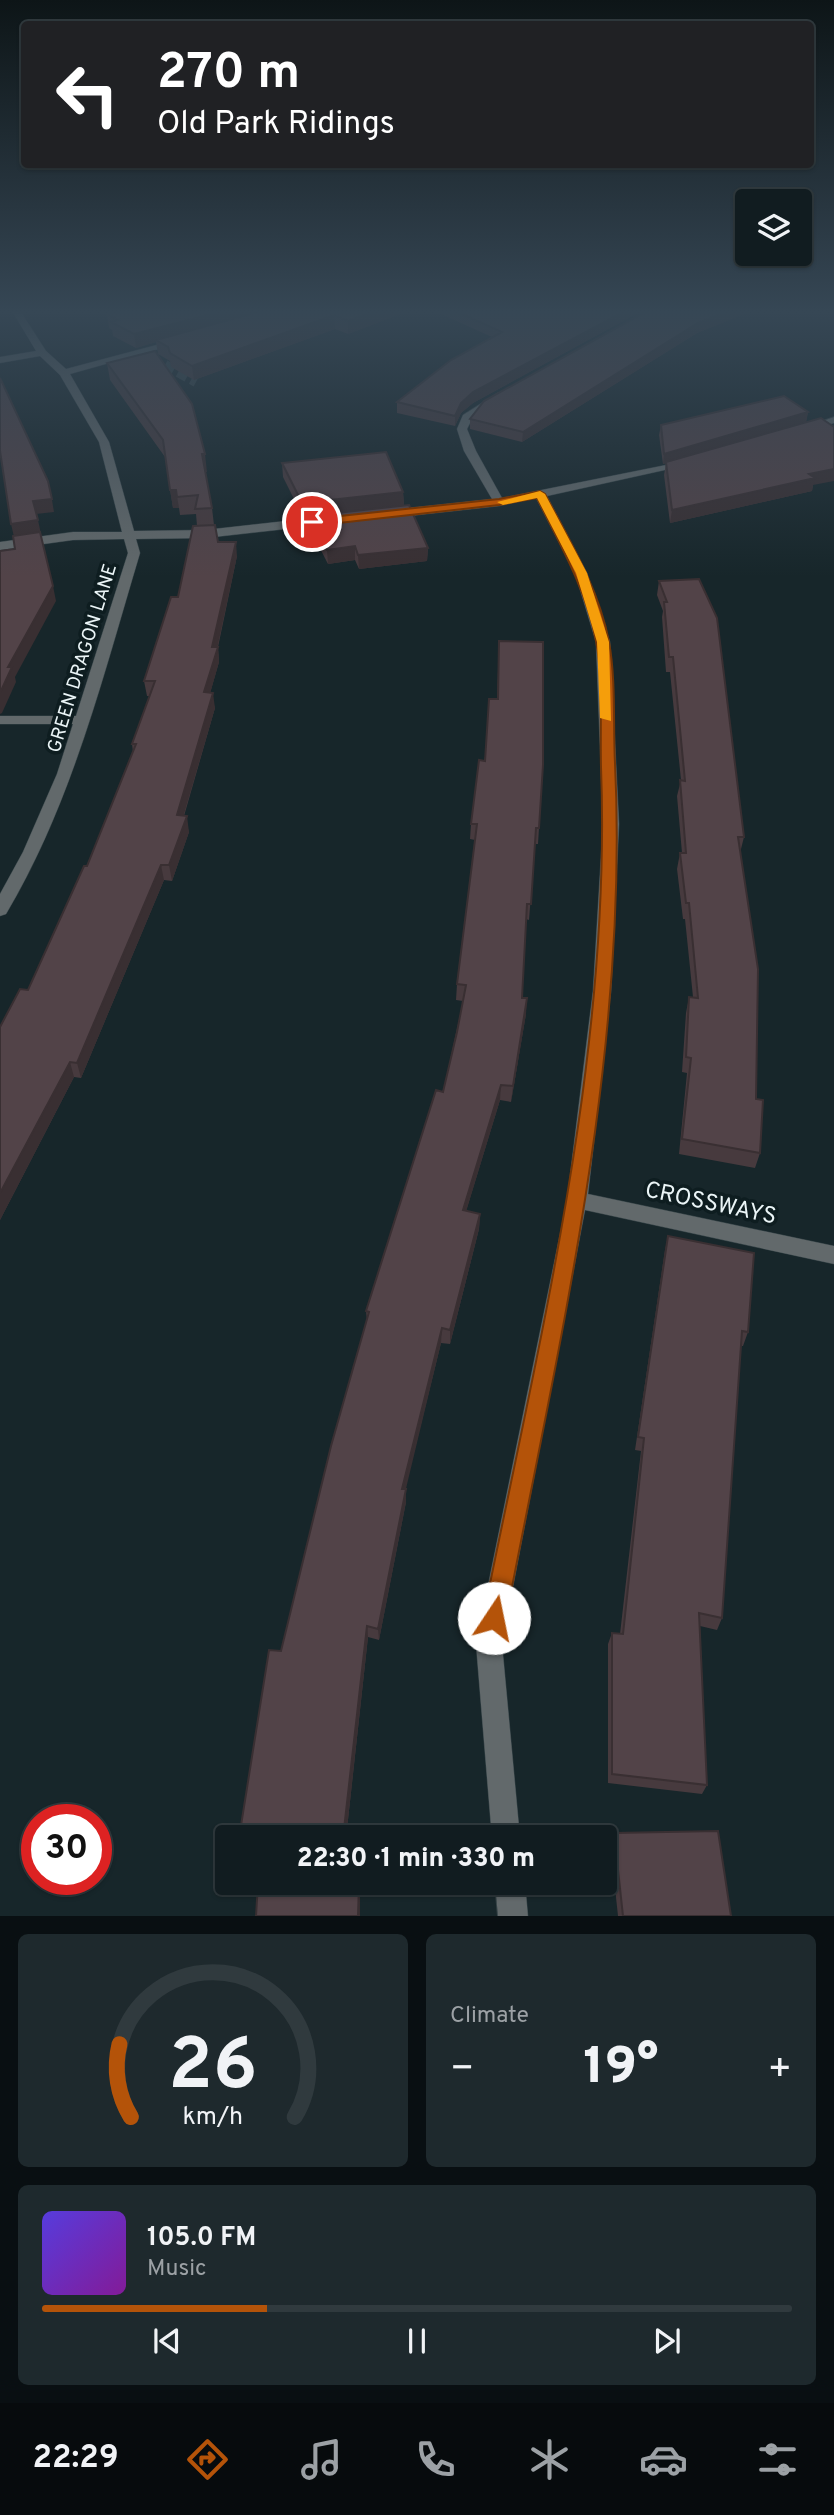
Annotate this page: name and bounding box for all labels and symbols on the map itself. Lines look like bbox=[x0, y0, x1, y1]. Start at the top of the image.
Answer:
pin bbox=[282, 492, 342, 552]
street label: GREEN DRAGON LANE bbox=[43, 561, 123, 756]
street label: CROSSWAYS bbox=[642, 1176, 779, 1233]
position arrow bbox=[457, 1581, 531, 1655]
speed limit sign: 30 bbox=[21, 1804, 112, 1895]

